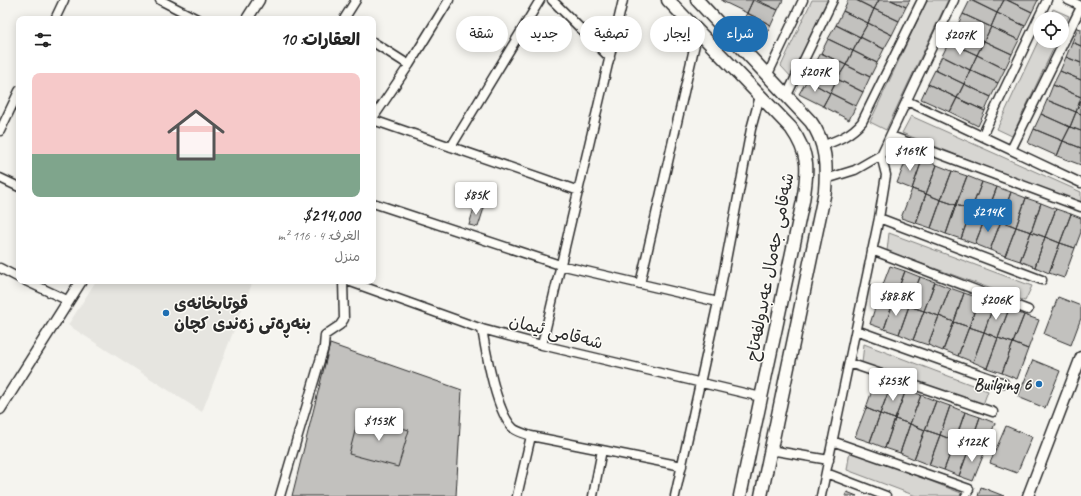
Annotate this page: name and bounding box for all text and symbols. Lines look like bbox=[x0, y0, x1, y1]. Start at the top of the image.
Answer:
map controls bbox=[1033, 12, 1069, 48]
button: locate bbox=[1033, 12, 1069, 48]
chip: شقة bbox=[456, 16, 508, 52]
chip: جديد bbox=[516, 16, 572, 52]
chip: تصفية bbox=[580, 16, 642, 52]
chip: إيجار bbox=[650, 16, 705, 52]
chip: شراء bbox=[713, 16, 768, 52]
pin: $207K bbox=[932, 22, 988, 56]
text: $207K bbox=[945, 27, 975, 43]
icon: filters bbox=[32, 29, 54, 51]
text: العقارات: 10 bbox=[280, 29, 360, 50]
pin: $207K bbox=[787, 59, 843, 93]
text: $207K bbox=[800, 64, 830, 80]
icon: home bbox=[160, 99, 232, 171]
pin: $169K bbox=[882, 138, 938, 172]
text: $169K bbox=[895, 143, 925, 159]
street label: شەقامی جەمال عەبدولفەتاح bbox=[741, 171, 800, 363]
pin: $85K bbox=[452, 182, 500, 216]
text: $85K bbox=[464, 187, 488, 203]
pin: $214K bbox=[960, 199, 1016, 233]
text: $214K bbox=[973, 204, 1003, 220]
text: $214,000 bbox=[303, 205, 360, 226]
text: الغرف: 4 · 116 m² bbox=[278, 228, 360, 244]
text: منزل bbox=[334, 249, 360, 265]
pin: $88.8K bbox=[863, 283, 929, 317]
pin: $206K bbox=[968, 287, 1024, 321]
text: $88.8K bbox=[880, 288, 912, 304]
text: $206K bbox=[981, 292, 1011, 308]
place label: قوتابخانەی بنەڕەتی زەندی کچان bbox=[174, 293, 311, 338]
marker: قوتابخانەی بنەڕەتی زەندی کچان bbox=[161, 308, 171, 318]
street label: شەقامی ئیمان bbox=[507, 310, 605, 354]
pin: $253K bbox=[865, 368, 921, 402]
text: $253K bbox=[878, 373, 908, 389]
place label: Builging 6 bbox=[974, 374, 1032, 395]
marker: Builging 6 bbox=[1034, 379, 1044, 389]
pin: $153K bbox=[351, 408, 407, 442]
text: $153K bbox=[364, 413, 394, 429]
pin: $122K bbox=[944, 429, 1000, 463]
text: $122K bbox=[957, 434, 987, 450]

